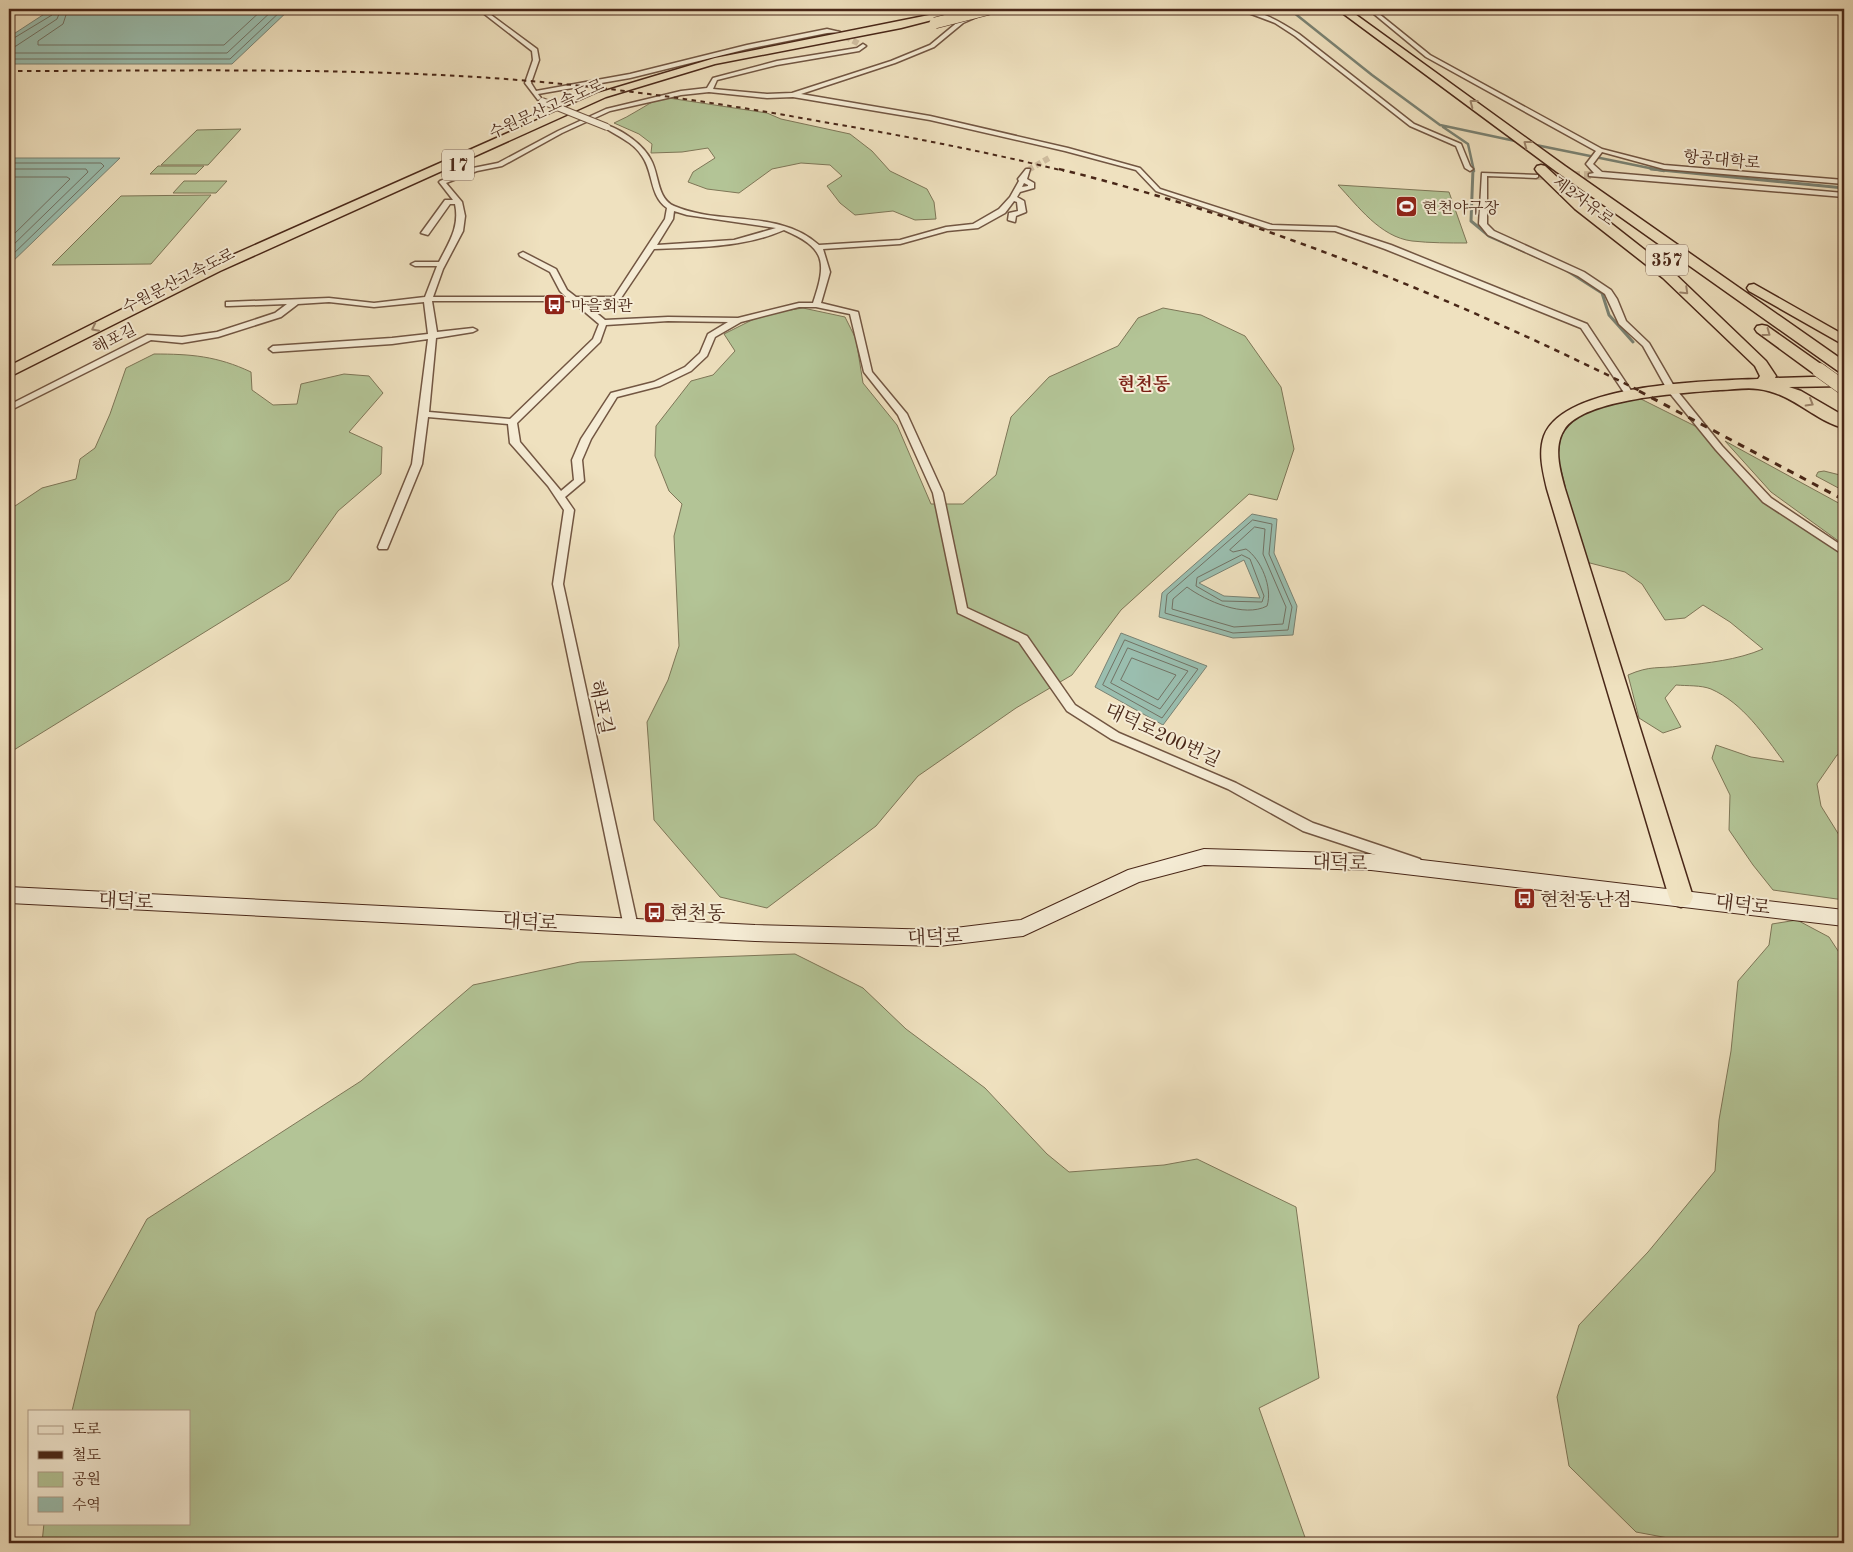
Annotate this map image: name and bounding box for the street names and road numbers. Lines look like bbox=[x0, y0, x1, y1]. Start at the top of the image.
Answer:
street label: 수원문산고속도로 bbox=[486, 75, 607, 142]
street label: 항공대학로 bbox=[1683, 149, 1762, 172]
road number: 17 bbox=[442, 150, 474, 180]
street label: 제2자유로 bbox=[1549, 173, 1617, 229]
road number: 357 bbox=[1646, 244, 1688, 276]
street label: 수원문산고속도로 bbox=[119, 245, 238, 317]
street label: 해포길 bbox=[90, 321, 139, 357]
street label: 해포길 bbox=[585, 678, 617, 736]
street label: 대덕로200번길 bbox=[1101, 699, 1223, 771]
street label: 대덕로 bbox=[1312, 852, 1368, 875]
street label: 대덕로 bbox=[98, 890, 154, 913]
street label: 대덕로 bbox=[1714, 892, 1771, 919]
street label: 대덕로 bbox=[502, 911, 558, 934]
street label: 대덕로 bbox=[907, 926, 963, 949]

